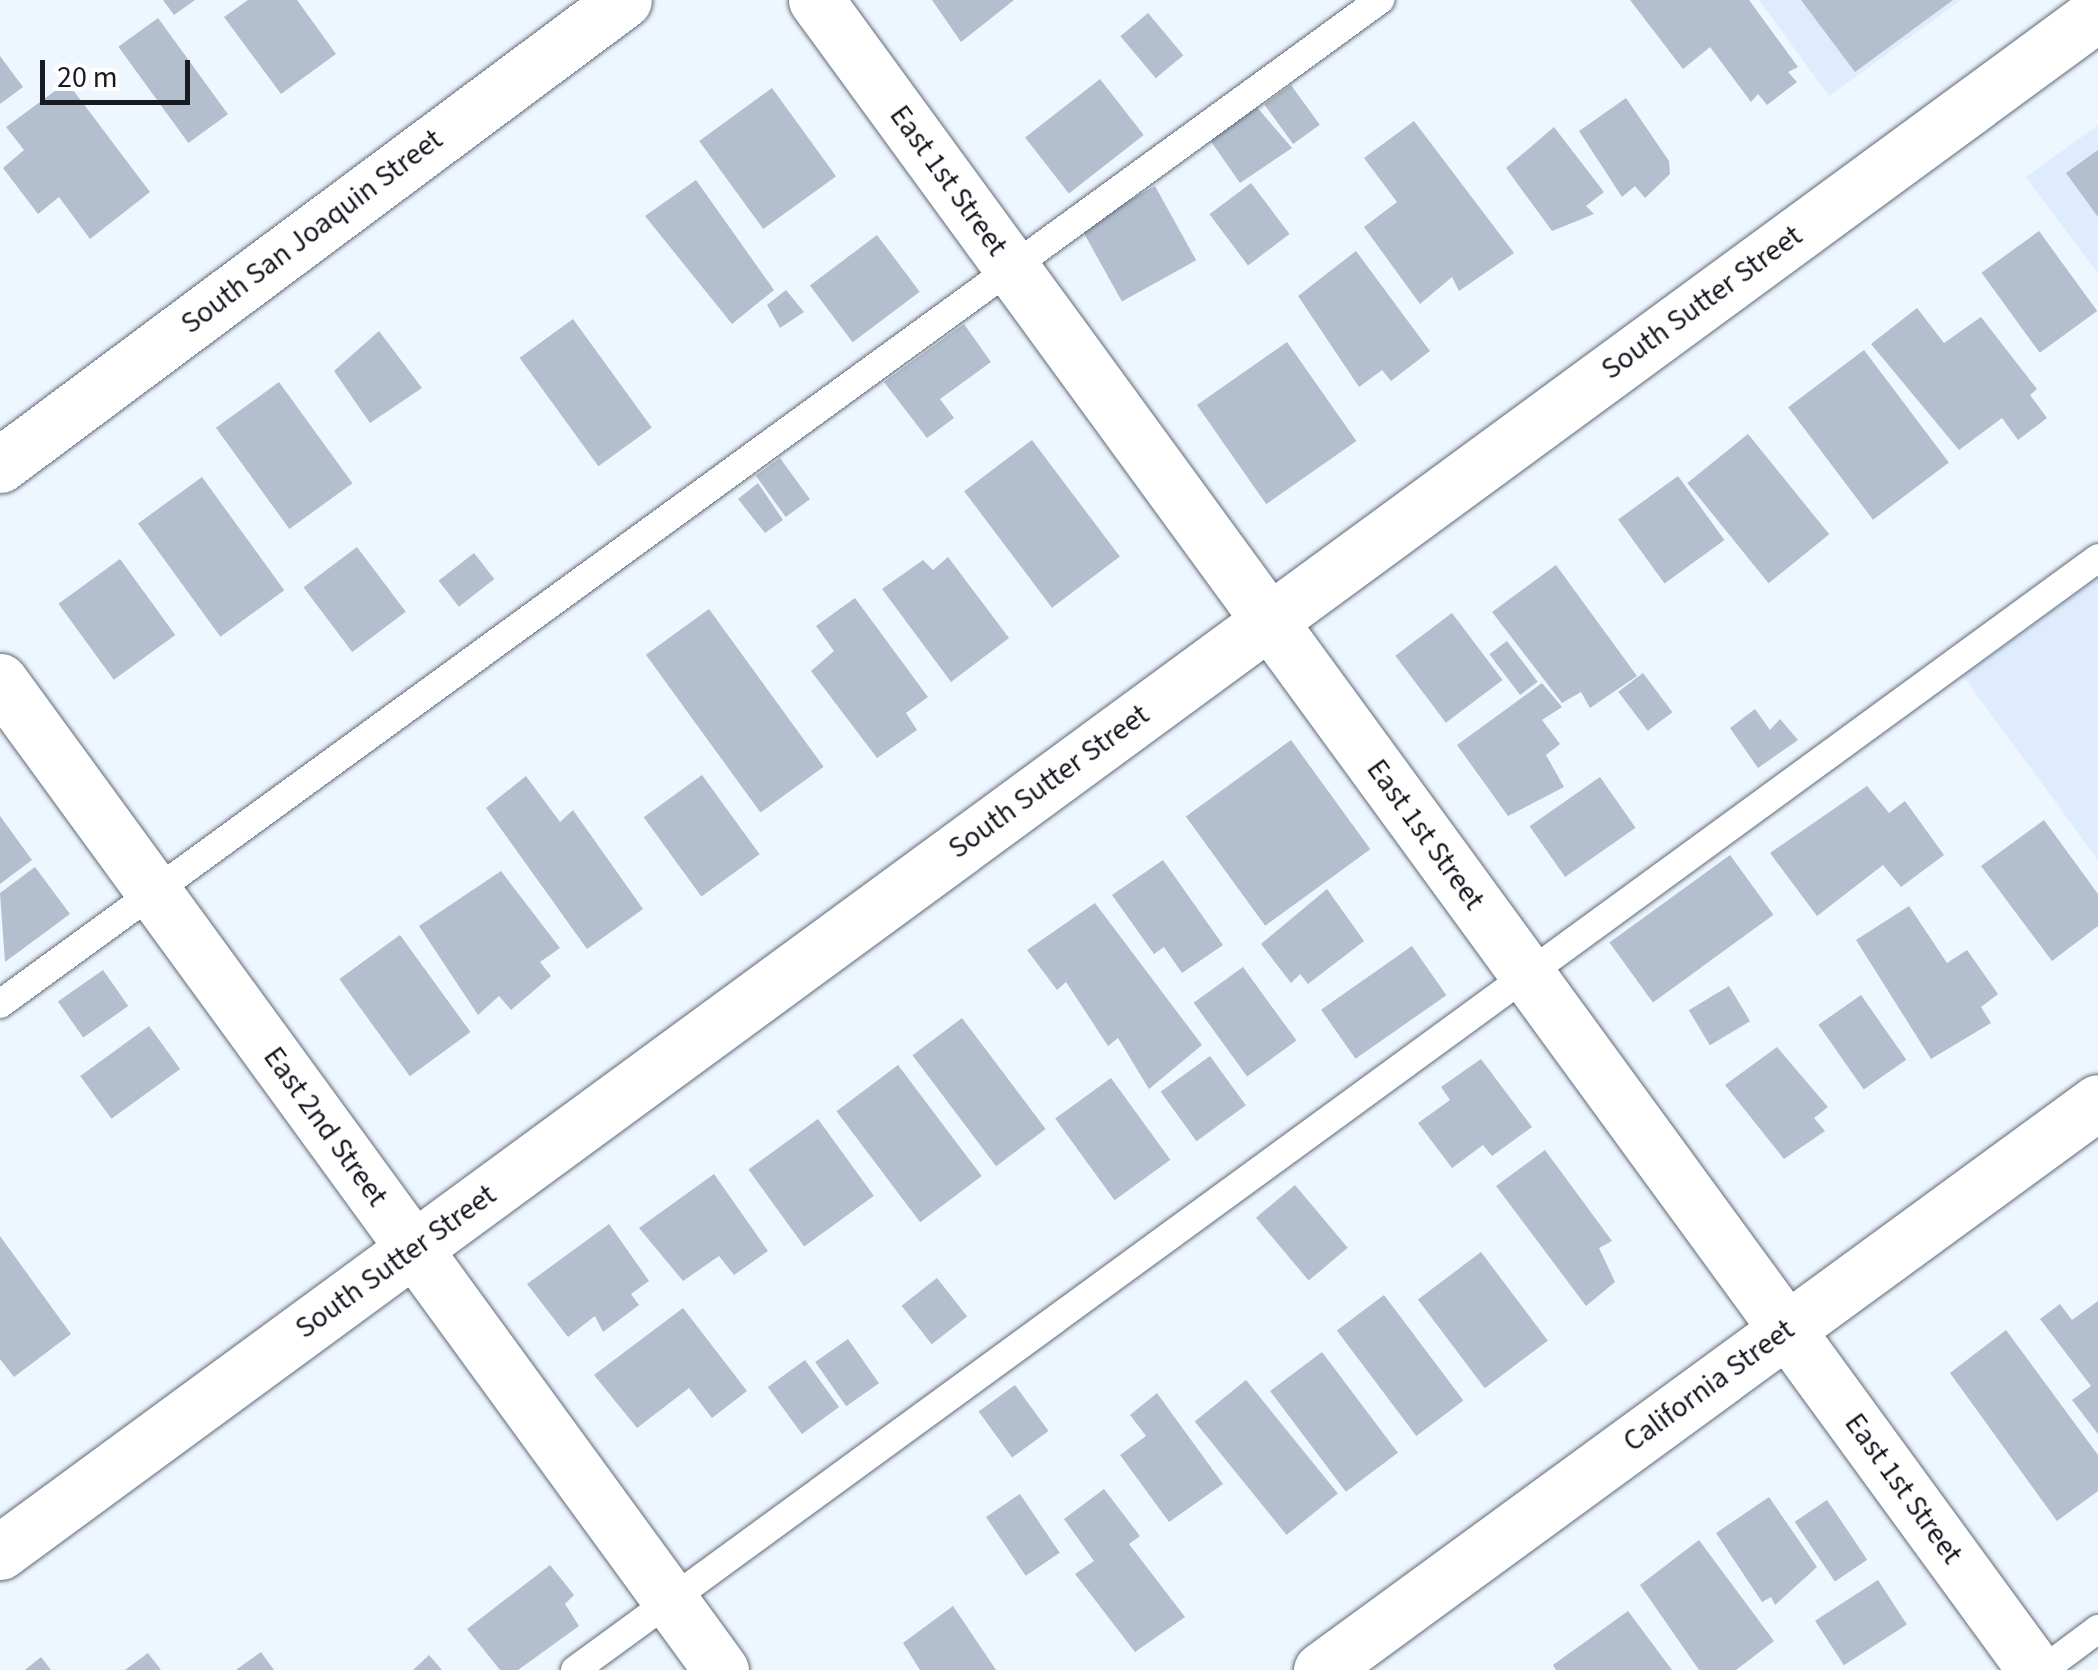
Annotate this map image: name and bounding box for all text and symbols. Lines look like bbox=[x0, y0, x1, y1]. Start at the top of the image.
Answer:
scale bar bbox=[45, 40, 195, 102]
text: 20 m bbox=[57, 56, 118, 99]
street label: East 1st Street bbox=[881, 99, 1015, 263]
street label: South San Joaquin Street bbox=[174, 122, 450, 342]
street label: South Sutter Street bbox=[1595, 218, 1809, 388]
street label: South Sutter Street bbox=[942, 697, 1156, 867]
street label: East 1st Street bbox=[1358, 753, 1492, 917]
street label: East 2nd Street bbox=[255, 1040, 395, 1214]
street label: South Sutter Street bbox=[289, 1177, 503, 1347]
street label: California Street bbox=[1617, 1312, 1801, 1460]
street label: East 1st Street bbox=[1836, 1407, 1970, 1571]

